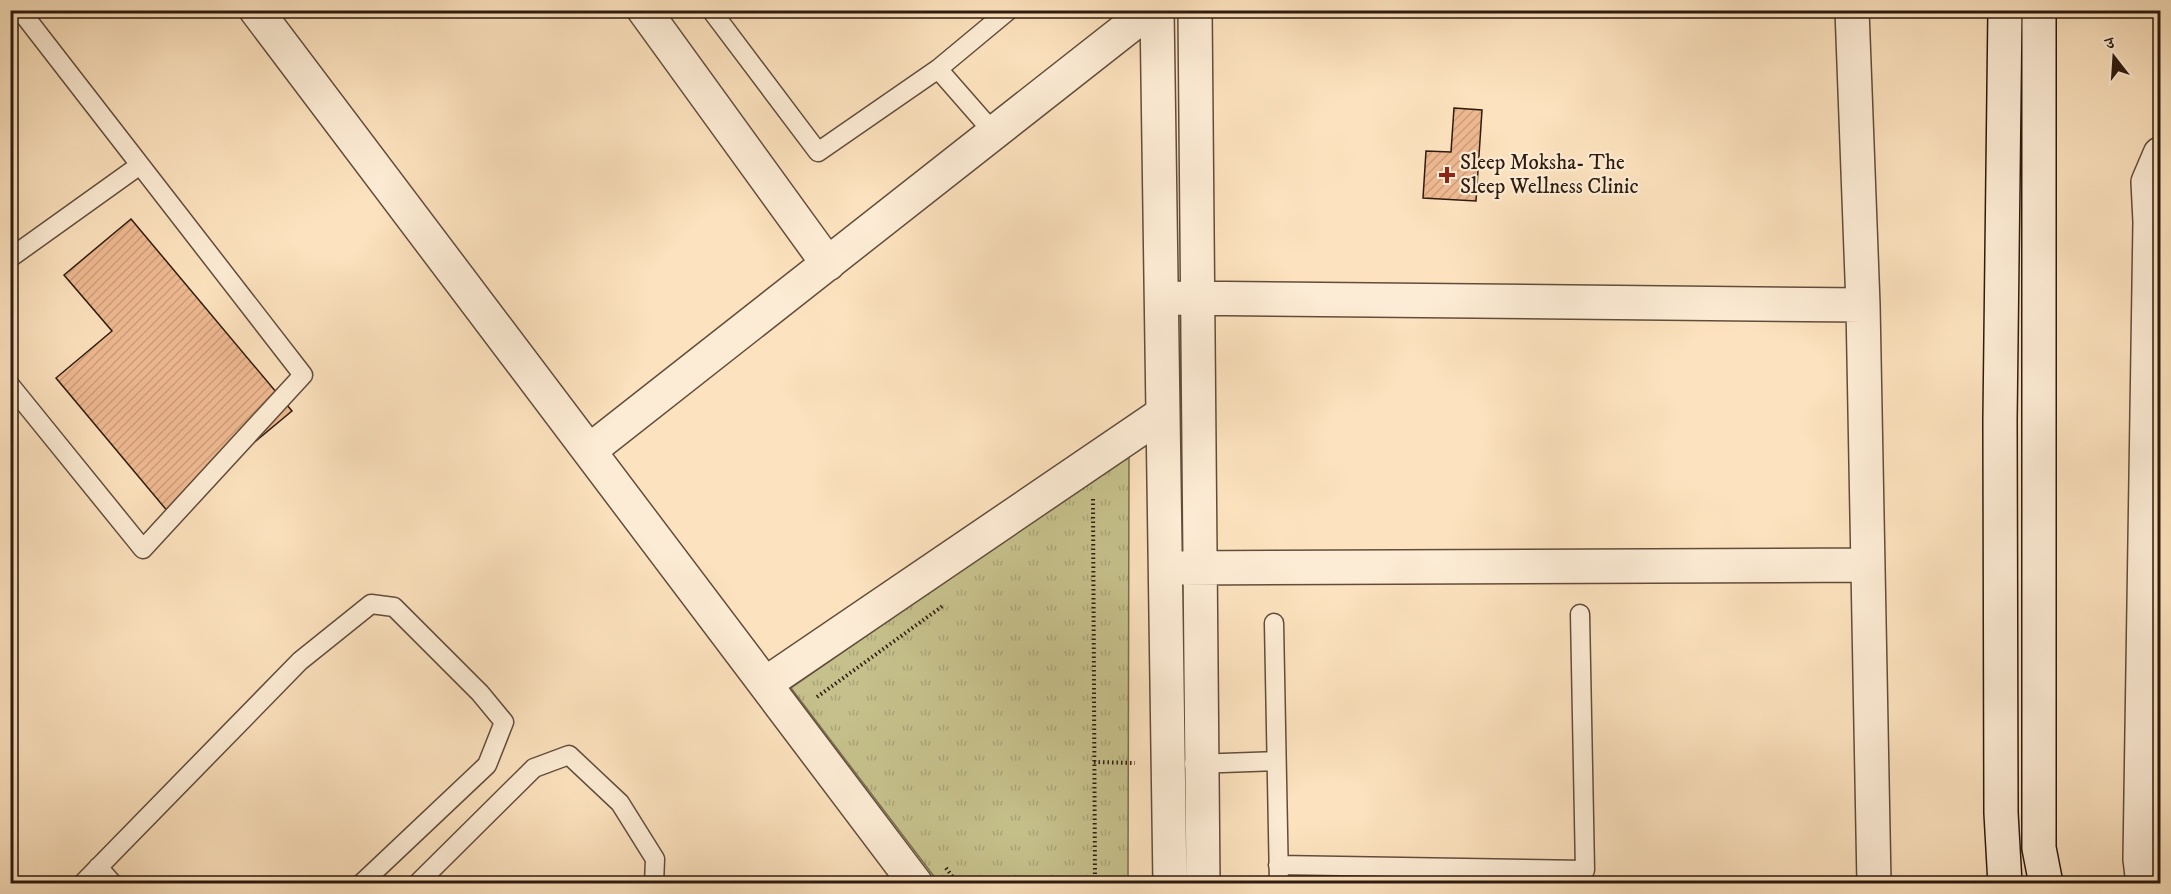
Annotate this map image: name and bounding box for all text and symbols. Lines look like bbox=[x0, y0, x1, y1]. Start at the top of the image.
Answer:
north arrow bbox=[2084, 27, 2144, 87]
text: उ bbox=[2102, 32, 2118, 55]
place label: Sleep Moksha- The Sleep Wellness Clinic bbox=[1460, 150, 1638, 200]
marker: Sleep Moksha- The Sleep Wellness Clinic bbox=[1438, 166, 1456, 184]

